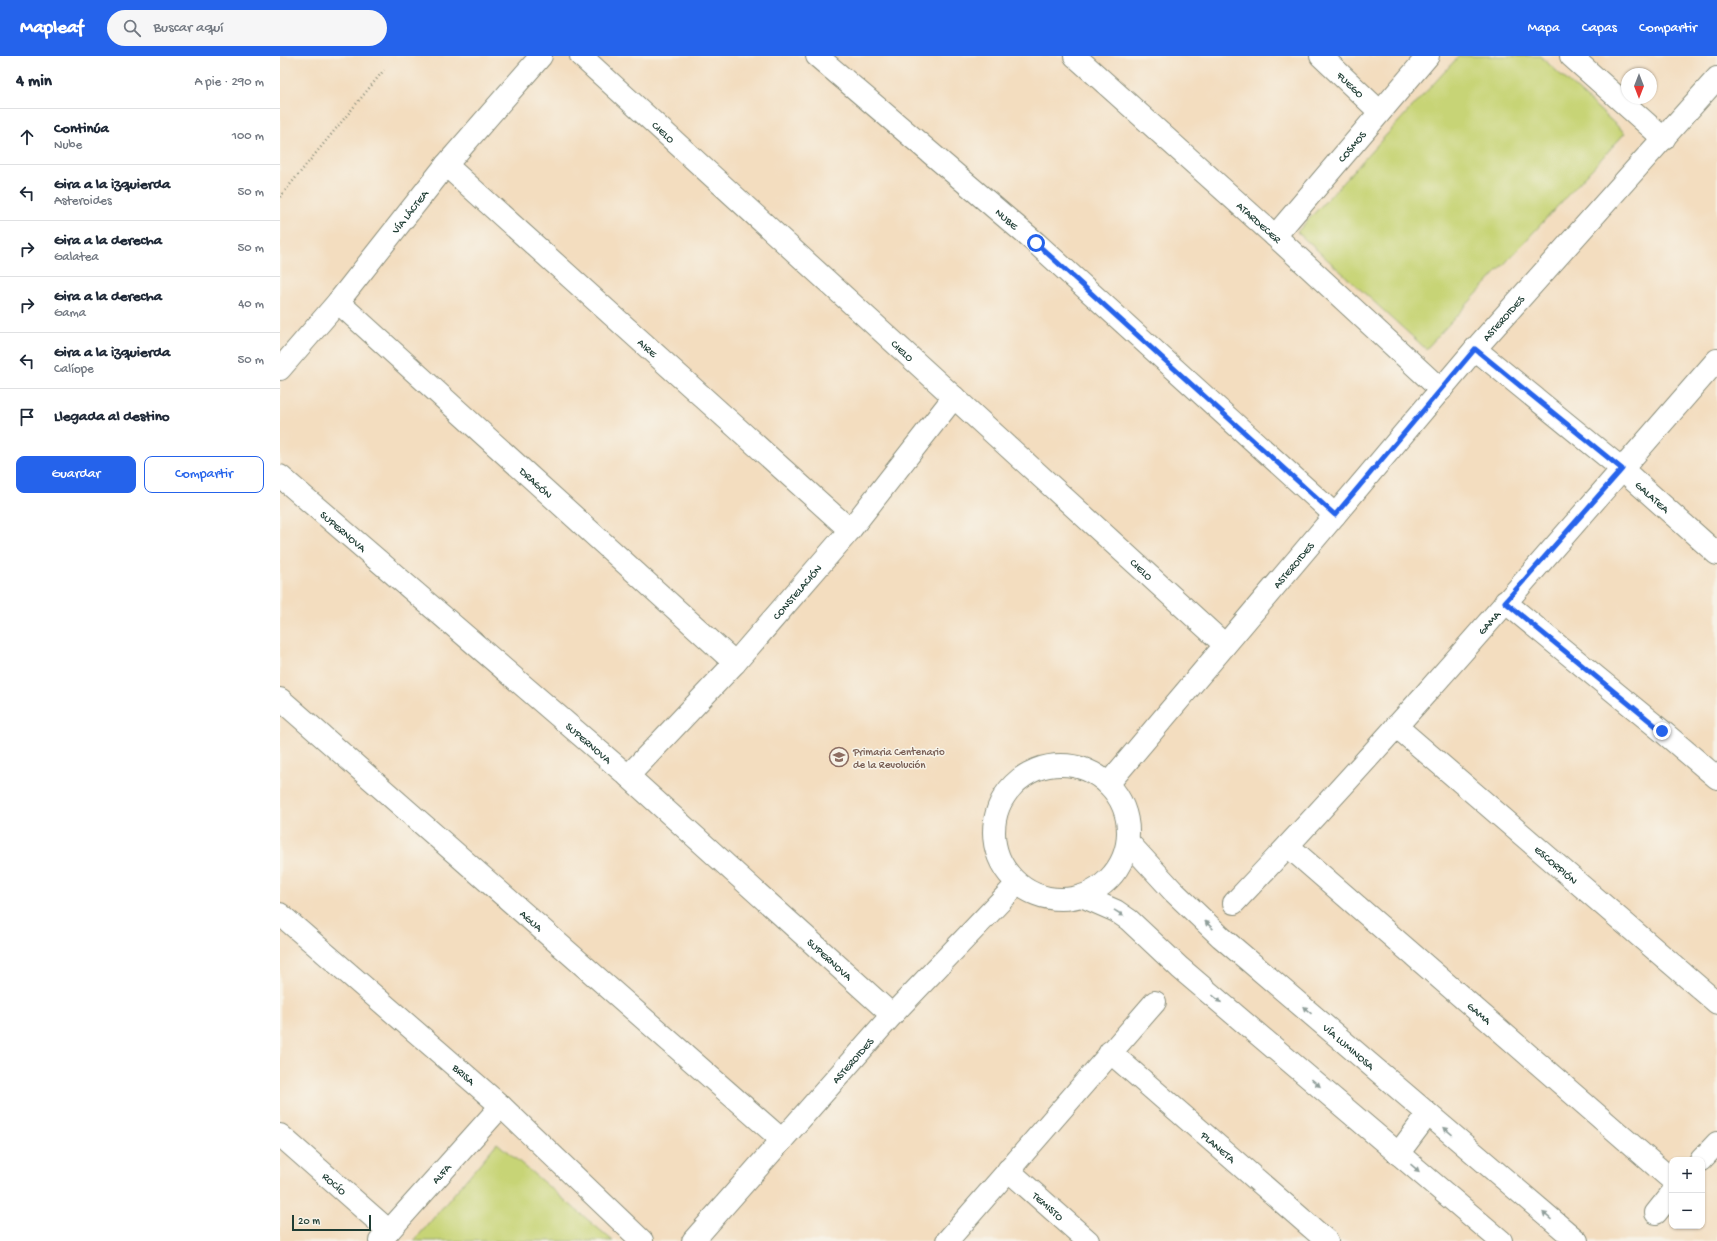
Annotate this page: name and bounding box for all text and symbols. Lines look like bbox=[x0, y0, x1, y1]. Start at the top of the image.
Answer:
search box bbox=[107, 10, 387, 46]
text: Mapleaf bbox=[20, 17, 83, 40]
icon: search bbox=[121, 17, 143, 39]
text: Buscar aquí bbox=[153, 19, 224, 37]
text: Mapa bbox=[1528, 20, 1560, 37]
text: Capas bbox=[1582, 20, 1617, 37]
text: Compartir bbox=[1639, 20, 1697, 37]
north arrow bbox=[1621, 68, 1657, 104]
street label: FUEGO bbox=[1333, 69, 1366, 101]
text: 4 min bbox=[16, 72, 52, 92]
text: A pie · 290 m bbox=[195, 75, 264, 90]
text: Continúa bbox=[54, 120, 109, 138]
street label: CIELO bbox=[649, 120, 676, 147]
icon: ahead bbox=[16, 126, 38, 148]
text: 100 m bbox=[232, 129, 264, 144]
street label: COSMOS bbox=[1336, 129, 1370, 165]
text: Nube bbox=[54, 138, 82, 153]
text: Gira a la izquierda bbox=[54, 176, 170, 194]
icon: left bbox=[16, 182, 38, 204]
text: 50 m bbox=[237, 185, 264, 200]
street label: VÍA LÁCTEA bbox=[390, 188, 432, 238]
text: Asteroides bbox=[54, 194, 112, 209]
street label: ATARDECER bbox=[1233, 200, 1284, 247]
street label: NUBE bbox=[992, 207, 1020, 234]
text: Gira a la derecha bbox=[54, 232, 162, 250]
route start bbox=[1027, 234, 1045, 252]
icon: right bbox=[16, 238, 38, 260]
text: 50 m bbox=[237, 241, 264, 256]
text: Galatea bbox=[54, 250, 99, 265]
text: Gira a la derecha bbox=[54, 288, 162, 306]
street label: ASTEROIDES bbox=[1481, 293, 1528, 344]
icon: right bbox=[16, 294, 38, 316]
text: 40 m bbox=[238, 297, 264, 312]
text: Gama bbox=[54, 306, 86, 321]
street label: AIRE bbox=[634, 337, 659, 361]
street label: CIELO bbox=[888, 338, 915, 365]
text: Gira a la izquierda bbox=[54, 344, 170, 362]
icon: left bbox=[16, 350, 38, 372]
text: 50 m bbox=[237, 353, 264, 368]
text: Calíope bbox=[54, 362, 94, 377]
icon: arrive bbox=[16, 406, 38, 428]
text: Llegada al destino bbox=[54, 408, 170, 426]
button: Guardar bbox=[16, 456, 136, 493]
button: Compartir bbox=[144, 456, 264, 493]
street label: DRAGÓN bbox=[515, 465, 554, 502]
street label: GALATEA bbox=[1632, 480, 1671, 517]
street label: SUPERNOVA bbox=[317, 509, 368, 556]
street label: ASTEROIDES bbox=[1272, 540, 1318, 592]
street label: CIELO bbox=[1127, 557, 1154, 584]
street label: CONSTELACIÓN bbox=[771, 563, 825, 623]
street label: GAMA bbox=[1476, 609, 1504, 638]
street label: SUPERNOVA bbox=[562, 721, 613, 767]
route end bbox=[1653, 722, 1671, 740]
school or university icon: Primaria Centenario de la Revolución bbox=[828, 746, 850, 768]
place label: Primaria Centenario de la Revolución bbox=[852, 747, 945, 772]
street label: ESCORPIÓN bbox=[1531, 844, 1579, 888]
street label: AGUA bbox=[517, 908, 545, 935]
one-way arrow bbox=[1113, 910, 1125, 917]
one-way arrow bbox=[1204, 920, 1214, 930]
street label: SUPERNOVA bbox=[804, 937, 854, 984]
one-way arrow bbox=[1212, 994, 1221, 1003]
street label: GAMA bbox=[1464, 1001, 1493, 1028]
one-way arrow bbox=[1302, 1006, 1312, 1015]
street label: VÍA LUMINOSA bbox=[1319, 1022, 1376, 1074]
street label: ASTEROIDES bbox=[830, 1035, 878, 1087]
street label: BRISA bbox=[449, 1062, 477, 1089]
one-way arrow bbox=[1310, 1079, 1321, 1088]
one-way arrow bbox=[1443, 1127, 1454, 1136]
street label: PLANETA bbox=[1197, 1129, 1237, 1167]
map controls bbox=[1669, 1157, 1705, 1229]
button: + bbox=[1669, 1157, 1705, 1193]
street label: ALFA bbox=[430, 1162, 455, 1187]
one-way arrow bbox=[1409, 1163, 1420, 1172]
street label: ROCÍO bbox=[319, 1171, 348, 1199]
street label: TEMISTO bbox=[1028, 1190, 1065, 1224]
button: − bbox=[1669, 1193, 1705, 1229]
one-way arrow bbox=[1542, 1211, 1552, 1220]
scale bar bbox=[292, 1213, 371, 1232]
text: 20 m bbox=[298, 1216, 320, 1228]

